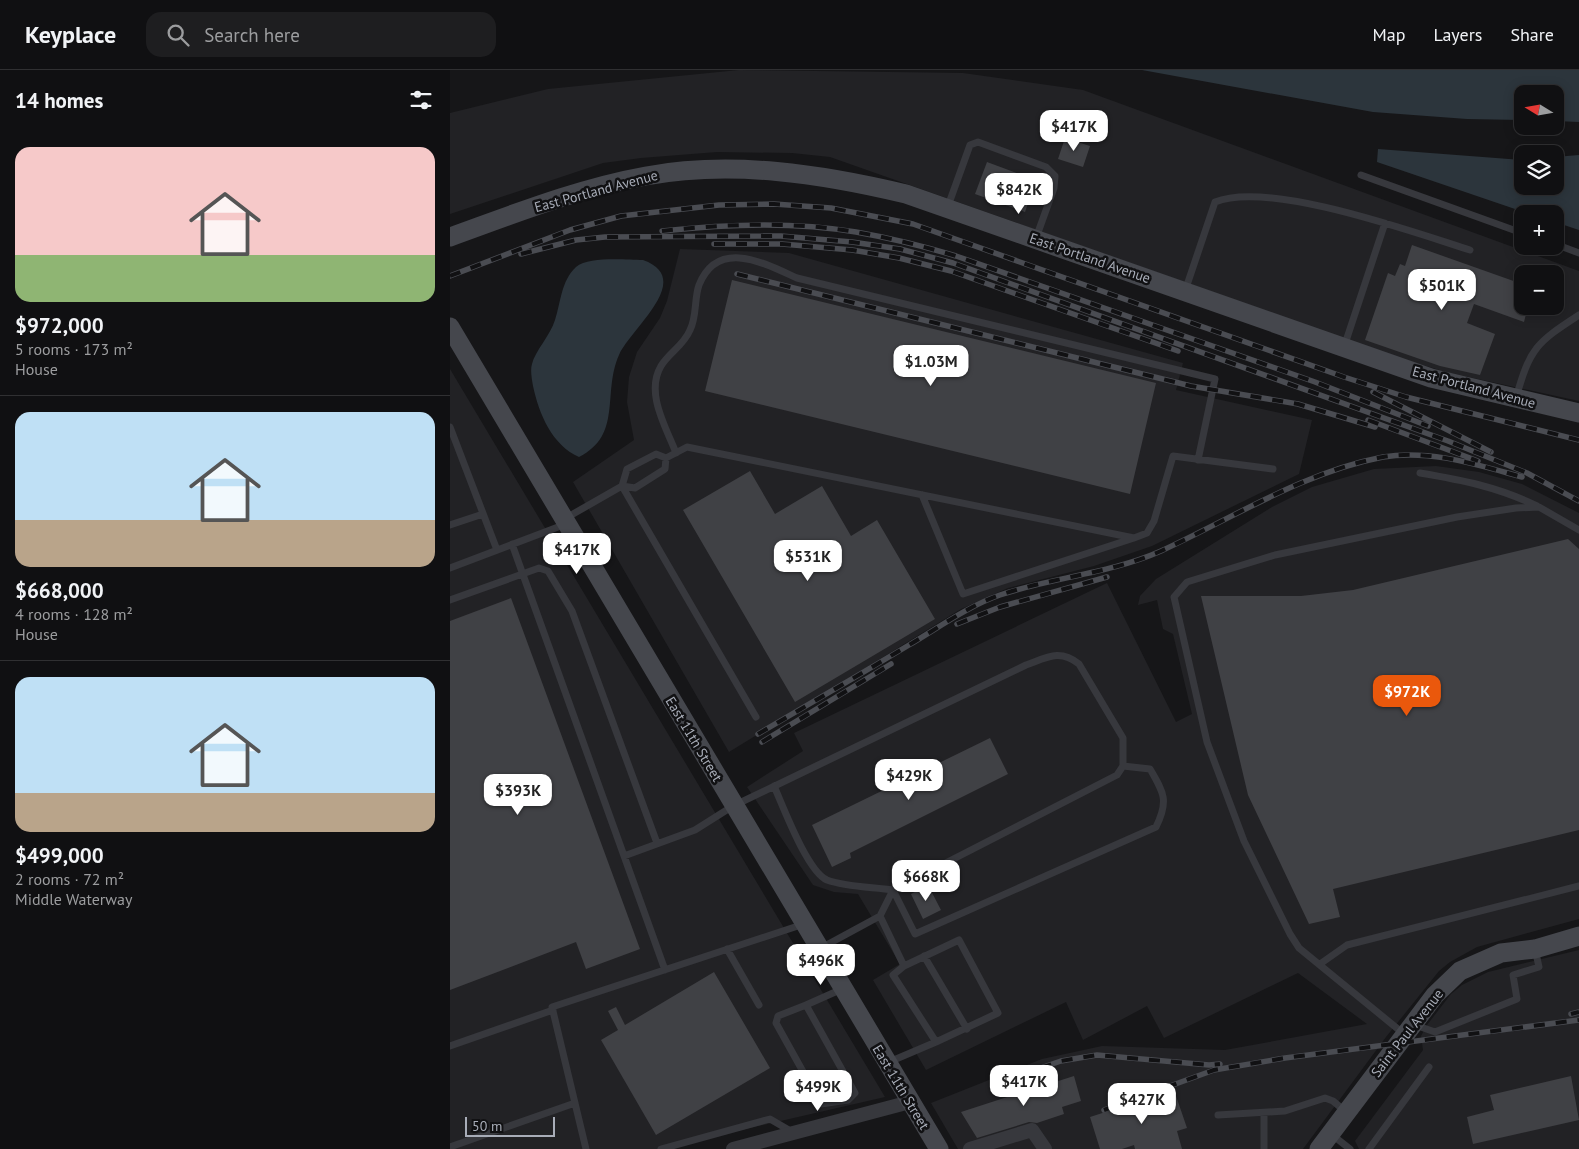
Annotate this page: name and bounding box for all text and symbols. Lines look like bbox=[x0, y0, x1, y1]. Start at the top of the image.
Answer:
search box bbox=[146, 12, 496, 57]
text: Keyplace bbox=[25, 19, 116, 50]
icon: search bbox=[164, 21, 192, 49]
text: Search here bbox=[204, 23, 300, 47]
text: Map bbox=[1373, 23, 1405, 46]
text: Layers bbox=[1433, 23, 1482, 46]
text: Share bbox=[1510, 23, 1554, 46]
north arrow bbox=[1514, 85, 1564, 135]
map controls bbox=[1514, 85, 1564, 315]
icon: filters bbox=[407, 86, 435, 114]
text: 14 homes bbox=[15, 87, 103, 114]
pin: $417K bbox=[1039, 109, 1109, 152]
text: $417K bbox=[1051, 116, 1097, 136]
button: layers bbox=[1514, 145, 1564, 195]
street label: East Portland Avenue bbox=[532, 166, 660, 216]
pin: $842K bbox=[984, 172, 1054, 215]
icon: home bbox=[180, 179, 270, 269]
text: $842K bbox=[996, 179, 1042, 199]
button: + bbox=[1514, 205, 1564, 255]
street label: East Portland Avenue bbox=[1027, 229, 1153, 287]
button: − bbox=[1514, 265, 1564, 315]
pin: $501K bbox=[1407, 268, 1477, 311]
text: $501K bbox=[1419, 275, 1465, 295]
text: $972,000 bbox=[15, 312, 104, 339]
text: 5 rooms · 173 m² bbox=[15, 339, 133, 359]
pin: $1.03M bbox=[890, 344, 972, 387]
text: $1.03M bbox=[904, 351, 958, 371]
text: House bbox=[15, 359, 58, 379]
street label: East Portland Avenue bbox=[1410, 362, 1538, 412]
icon: home bbox=[180, 445, 270, 535]
pin: $417K bbox=[542, 532, 612, 575]
text: $417K bbox=[554, 539, 600, 559]
pin: $531K bbox=[773, 540, 843, 582]
text: $531K bbox=[785, 546, 831, 566]
text: $668,000 bbox=[15, 577, 104, 604]
text: 4 rooms · 128 m² bbox=[15, 604, 133, 624]
text: House bbox=[15, 624, 58, 644]
pin: $972K bbox=[1372, 674, 1442, 717]
text: $972K bbox=[1384, 681, 1430, 701]
street label: East 11th Street bbox=[662, 693, 727, 785]
icon: home bbox=[180, 710, 270, 800]
pin: $429K bbox=[874, 758, 944, 801]
text: $429K bbox=[886, 765, 932, 785]
pin: $393K bbox=[483, 774, 553, 816]
text: $393K bbox=[495, 780, 541, 800]
text: $499,000 bbox=[15, 842, 104, 869]
pin: $668K bbox=[891, 860, 961, 902]
text: $668K bbox=[903, 866, 949, 886]
text: 2 rooms · 72 m² bbox=[15, 869, 124, 889]
text: Middle Waterway bbox=[15, 889, 132, 909]
pin: $496K bbox=[786, 944, 856, 986]
text: $496K bbox=[798, 950, 844, 970]
street label: Saint Paul Avenue bbox=[1367, 985, 1447, 1081]
street label: East 11th Street bbox=[869, 1041, 934, 1133]
pin: $417K bbox=[989, 1064, 1059, 1107]
pin: $499K bbox=[783, 1070, 853, 1112]
text: $417K bbox=[1001, 1071, 1047, 1091]
text: $499K bbox=[795, 1076, 841, 1096]
pin: $427K bbox=[1107, 1082, 1177, 1125]
text: $427K bbox=[1119, 1089, 1165, 1109]
scale bar bbox=[465, 1114, 555, 1137]
text: 50 m bbox=[472, 1117, 502, 1135]

